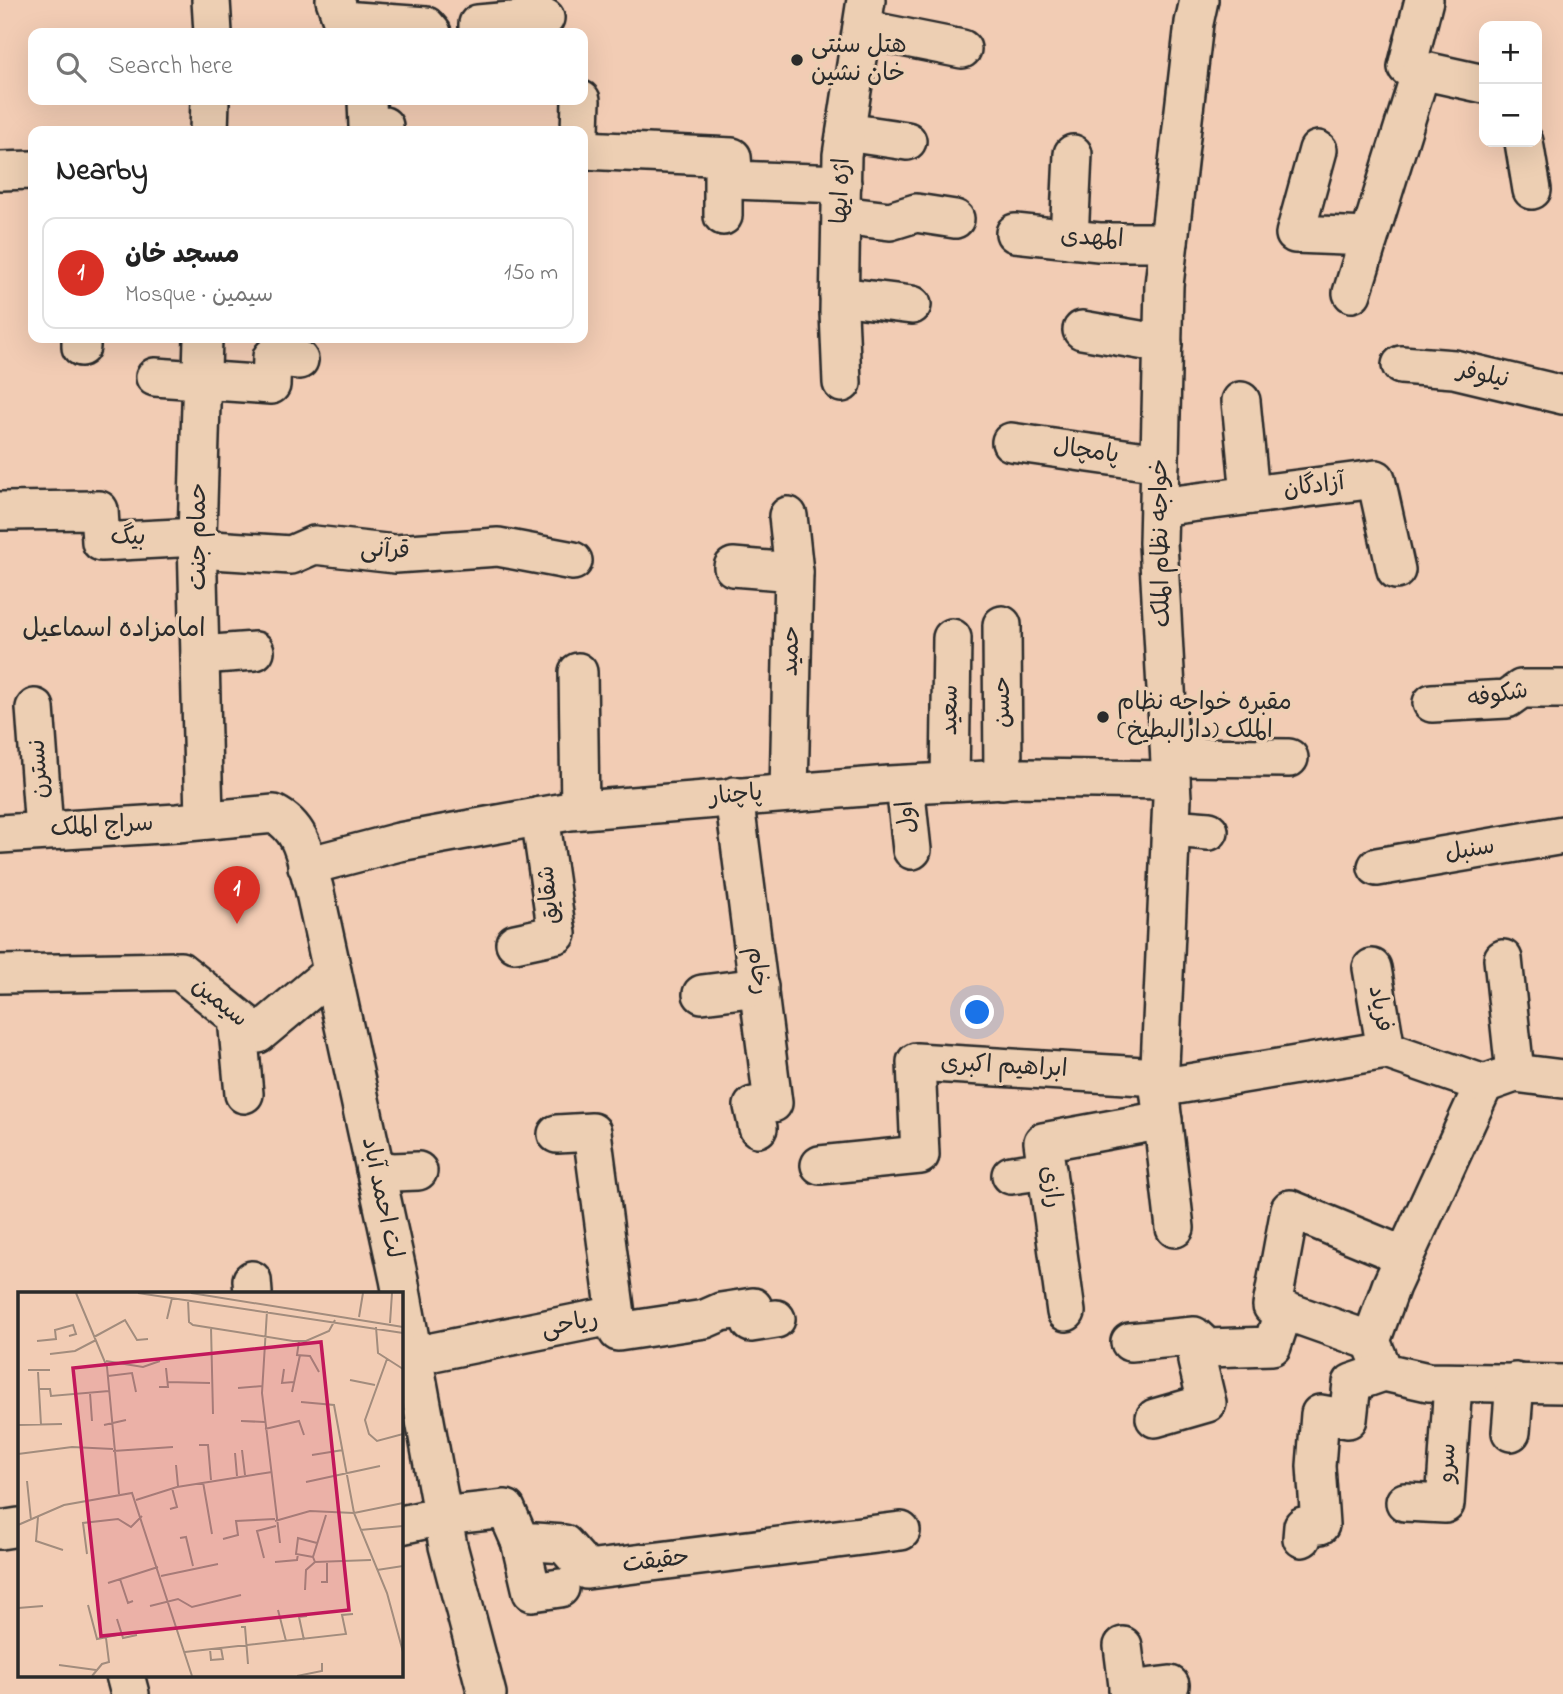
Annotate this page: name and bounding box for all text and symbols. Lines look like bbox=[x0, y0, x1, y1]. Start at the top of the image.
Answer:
map controls bbox=[1479, 21, 1542, 147]
button: + bbox=[1479, 21, 1542, 84]
search box bbox=[28, 28, 588, 105]
place label: هتل سنتی خان نشین bbox=[811, 29, 907, 92]
icon: search bbox=[52, 48, 90, 86]
text: Search here bbox=[108, 48, 233, 86]
marker: هتل سنتی خان نشین bbox=[789, 52, 805, 68]
button: − bbox=[1479, 84, 1542, 147]
text: Nearby bbox=[56, 150, 148, 194]
street label: اژه ایها bbox=[823, 157, 861, 225]
street label: المهدی bbox=[1059, 220, 1125, 258]
text: مسجد خان bbox=[125, 237, 239, 275]
text: 1 bbox=[77, 257, 85, 290]
text: 150 m bbox=[504, 257, 558, 290]
text: Mosque · سیمین bbox=[125, 279, 273, 312]
street label: نیلوفر bbox=[1452, 353, 1512, 399]
street label: پامچال bbox=[1051, 430, 1121, 474]
street label: خواجه نظام الملک bbox=[1143, 458, 1181, 628]
street label: آزادگان bbox=[1281, 466, 1348, 508]
street label: حمام جنت bbox=[182, 483, 217, 590]
street label: بیگ bbox=[110, 520, 146, 556]
street label: قرآنی bbox=[359, 532, 411, 570]
district label: امامزاده اسماعیل bbox=[22, 611, 206, 649]
street label: حمید bbox=[774, 625, 810, 677]
street label: شکوفه bbox=[1465, 674, 1531, 718]
street label: حسن bbox=[986, 676, 1021, 728]
street label: سعید bbox=[933, 684, 969, 736]
place label: مقبره خواجه نظام الملک (دارالبطیخ) bbox=[1117, 686, 1292, 749]
marker: مقبره خواجه نظام الملک (دارالبطیخ) bbox=[1095, 709, 1111, 725]
street label: نسترن bbox=[20, 738, 60, 800]
street label: پاچنار bbox=[706, 776, 764, 816]
street label: اول bbox=[889, 798, 927, 836]
street label: سراج الملک bbox=[50, 807, 154, 847]
street label: سنبل bbox=[1442, 829, 1498, 873]
street label: شقایق bbox=[530, 864, 570, 926]
pin: 1 bbox=[214, 866, 260, 924]
street label: رخام bbox=[737, 945, 777, 997]
street label: سیمین bbox=[183, 969, 255, 1037]
street label: فریاد bbox=[1358, 983, 1400, 1035]
your location bbox=[960, 995, 994, 1029]
street label: ابراهیم اکبری bbox=[940, 1046, 1068, 1088]
street label: لت احمد آباد bbox=[351, 1134, 411, 1262]
street label: رازی bbox=[1030, 1164, 1070, 1210]
inset map bbox=[18, 1292, 402, 1676]
street label: ریاحی bbox=[539, 1302, 601, 1348]
street label: سرو bbox=[1429, 1442, 1467, 1485]
street label: حقیقت bbox=[620, 1541, 692, 1583]

